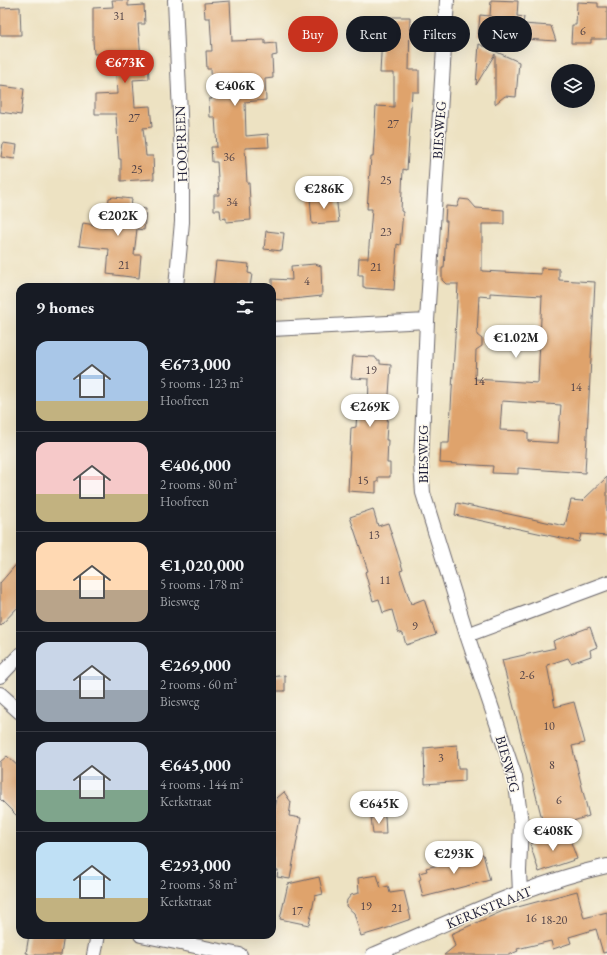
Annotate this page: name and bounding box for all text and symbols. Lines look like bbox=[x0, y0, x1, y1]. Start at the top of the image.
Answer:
house number: 31 bbox=[113, 8, 125, 24]
chip: Buy bbox=[288, 16, 338, 52]
chip: Rent bbox=[346, 16, 401, 52]
chip: Filters bbox=[409, 16, 470, 52]
chip: New bbox=[478, 16, 532, 52]
house number: 6 bbox=[580, 23, 586, 39]
pin: €673K bbox=[97, 50, 153, 84]
text: €673K bbox=[105, 54, 145, 71]
map controls bbox=[551, 64, 595, 108]
button: layers bbox=[551, 64, 595, 108]
pin: €406K bbox=[207, 73, 263, 107]
text: €406K bbox=[215, 77, 255, 94]
street label: BIESWEG bbox=[428, 100, 450, 160]
street label: HOOFREEN bbox=[171, 105, 191, 183]
house number: 27 bbox=[128, 110, 140, 126]
house number: 27 bbox=[387, 116, 399, 132]
house number: 36 bbox=[223, 149, 235, 165]
house number: 25 bbox=[131, 161, 143, 177]
house number: 25 bbox=[380, 172, 392, 188]
pin: €286K bbox=[296, 176, 352, 210]
text: €286K bbox=[304, 180, 344, 197]
house number: 34 bbox=[226, 194, 238, 210]
pin: €202K bbox=[90, 203, 146, 237]
text: €202K bbox=[98, 207, 138, 224]
house number: 23 bbox=[380, 224, 392, 240]
house number: 21 bbox=[118, 257, 130, 273]
house number: 21 bbox=[370, 259, 382, 275]
house number: 4 bbox=[304, 273, 310, 289]
text: 9 homes bbox=[36, 296, 94, 318]
icon: filters bbox=[234, 296, 256, 318]
pin: €1.02M bbox=[483, 325, 549, 359]
text: €1.02M bbox=[493, 329, 539, 346]
text: €673,000 bbox=[160, 353, 231, 375]
icon: home bbox=[68, 357, 116, 405]
house number: 19 bbox=[365, 362, 377, 378]
house number: 14 bbox=[473, 373, 485, 389]
text: 5 rooms · 123 m² bbox=[160, 375, 244, 392]
house number: 14 bbox=[570, 379, 582, 395]
text: Hoofreen bbox=[160, 392, 209, 409]
pin: €269K bbox=[342, 394, 398, 428]
text: €269K bbox=[350, 398, 390, 415]
street label: BIESWEG bbox=[414, 425, 432, 483]
text: €406,000 bbox=[160, 454, 231, 476]
icon: home bbox=[68, 458, 116, 506]
house number: 15 bbox=[357, 472, 369, 488]
text: 2 rooms · 80 m² bbox=[160, 476, 237, 493]
text: Hoofreen bbox=[160, 493, 209, 510]
house number: 13 bbox=[368, 527, 380, 543]
text: €1,020,000 bbox=[160, 554, 244, 576]
icon: home bbox=[68, 558, 116, 606]
house number: 11 bbox=[379, 572, 391, 588]
text: 5 rooms · 178 m² bbox=[160, 576, 244, 593]
text: Biesweg bbox=[160, 593, 199, 610]
house number: 9 bbox=[412, 618, 418, 634]
text: €269,000 bbox=[160, 654, 231, 676]
icon: home bbox=[68, 658, 116, 706]
house number: 2-6 bbox=[520, 667, 535, 683]
text: 2 rooms · 60 m² bbox=[160, 676, 237, 693]
text: Biesweg bbox=[160, 693, 199, 710]
house number: 10 bbox=[543, 718, 555, 734]
street label: BIESWEG bbox=[492, 734, 524, 794]
house number: 3 bbox=[438, 750, 444, 766]
text: €645,000 bbox=[160, 754, 231, 776]
house number: 8 bbox=[549, 757, 555, 773]
icon: home bbox=[68, 758, 116, 806]
text: 4 rooms · 144 m² bbox=[160, 776, 244, 793]
pin: €645K bbox=[351, 791, 407, 825]
house number: 6 bbox=[556, 792, 562, 808]
text: Kerkstraat bbox=[160, 793, 211, 810]
text: €645K bbox=[359, 795, 399, 812]
pin: €408K bbox=[525, 818, 581, 852]
text: €408K bbox=[533, 822, 573, 839]
pin: €293K bbox=[426, 841, 482, 875]
text: €293K bbox=[434, 845, 474, 862]
text: €293,000 bbox=[160, 854, 231, 876]
icon: home bbox=[68, 858, 116, 906]
text: 2 rooms · 58 m² bbox=[160, 876, 237, 893]
street label: KERKSTRAAT bbox=[444, 881, 535, 932]
text: Kerkstraat bbox=[160, 893, 211, 910]
house number: 19 bbox=[360, 898, 372, 914]
house number: 21 bbox=[391, 900, 403, 916]
house number: 17 bbox=[291, 903, 303, 919]
house number: 16 bbox=[525, 910, 537, 926]
house number: 18-20 bbox=[541, 912, 567, 928]

